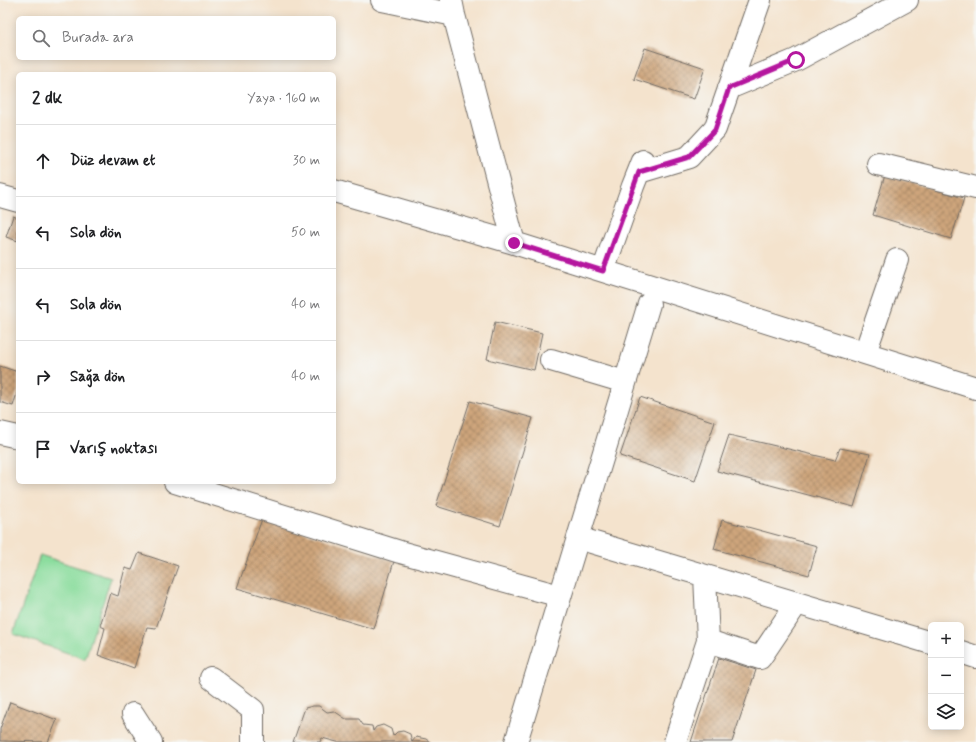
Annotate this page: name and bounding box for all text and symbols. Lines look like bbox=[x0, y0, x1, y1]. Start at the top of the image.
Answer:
search box bbox=[16, 16, 336, 60]
icon: search bbox=[30, 27, 52, 49]
text: Burada ara bbox=[62, 28, 134, 48]
route start bbox=[787, 51, 805, 69]
text: 2 dk bbox=[32, 87, 62, 109]
text: Yaya · 160 m bbox=[247, 90, 320, 107]
icon: ahead bbox=[32, 150, 54, 172]
text: Düz devam et bbox=[70, 151, 155, 171]
text: 30 m bbox=[293, 152, 320, 169]
icon: left bbox=[32, 222, 54, 244]
text: Sola dön bbox=[70, 223, 122, 243]
text: 50 m bbox=[291, 224, 320, 241]
route end bbox=[505, 234, 523, 252]
icon: left bbox=[32, 294, 54, 316]
text: Sola dön bbox=[70, 295, 122, 315]
text: 40 m bbox=[291, 296, 320, 313]
icon: right bbox=[32, 366, 54, 388]
text: Sağa dön bbox=[70, 367, 125, 387]
text: 40 m bbox=[291, 368, 320, 385]
icon: arrive bbox=[32, 438, 54, 460]
text: Varış noktası bbox=[70, 439, 158, 459]
map controls bbox=[928, 622, 964, 730]
button: + bbox=[928, 622, 964, 658]
button: − bbox=[928, 658, 964, 694]
button: layers bbox=[928, 694, 964, 730]

